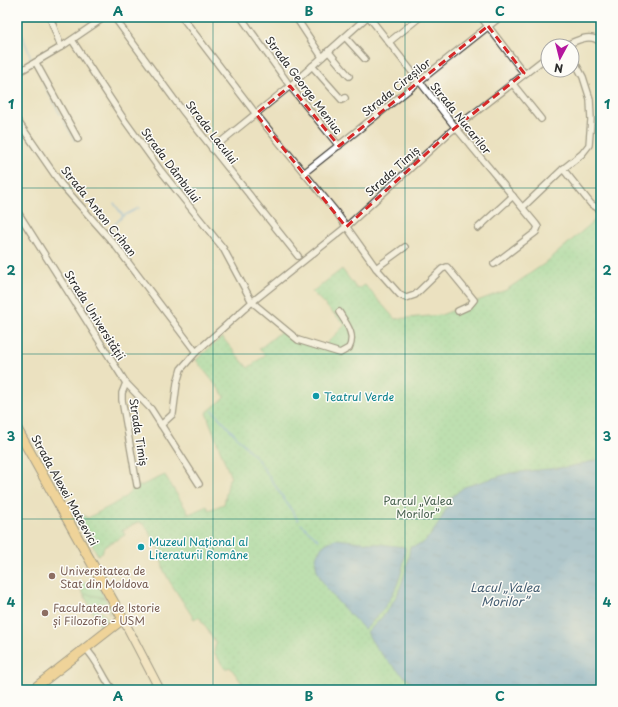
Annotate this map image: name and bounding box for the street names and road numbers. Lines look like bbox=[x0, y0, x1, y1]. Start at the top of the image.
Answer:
street label: Strada George Meniuc bbox=[261, 32, 347, 138]
street label: Strada Cireșilor bbox=[358, 53, 435, 120]
street label: Strada Nucarilor bbox=[426, 78, 496, 159]
street label: Strada Lacului bbox=[182, 97, 242, 167]
street label: Strada Dâmbului bbox=[137, 124, 205, 206]
street label: Strada Timiș bbox=[361, 142, 423, 200]
street label: Strada Anton Crihan bbox=[57, 162, 141, 260]
street label: Strada Universității bbox=[60, 267, 130, 363]
street label: Strada Timiș bbox=[125, 397, 153, 467]
street label: Strada Alexei Mateevici bbox=[27, 431, 103, 549]

